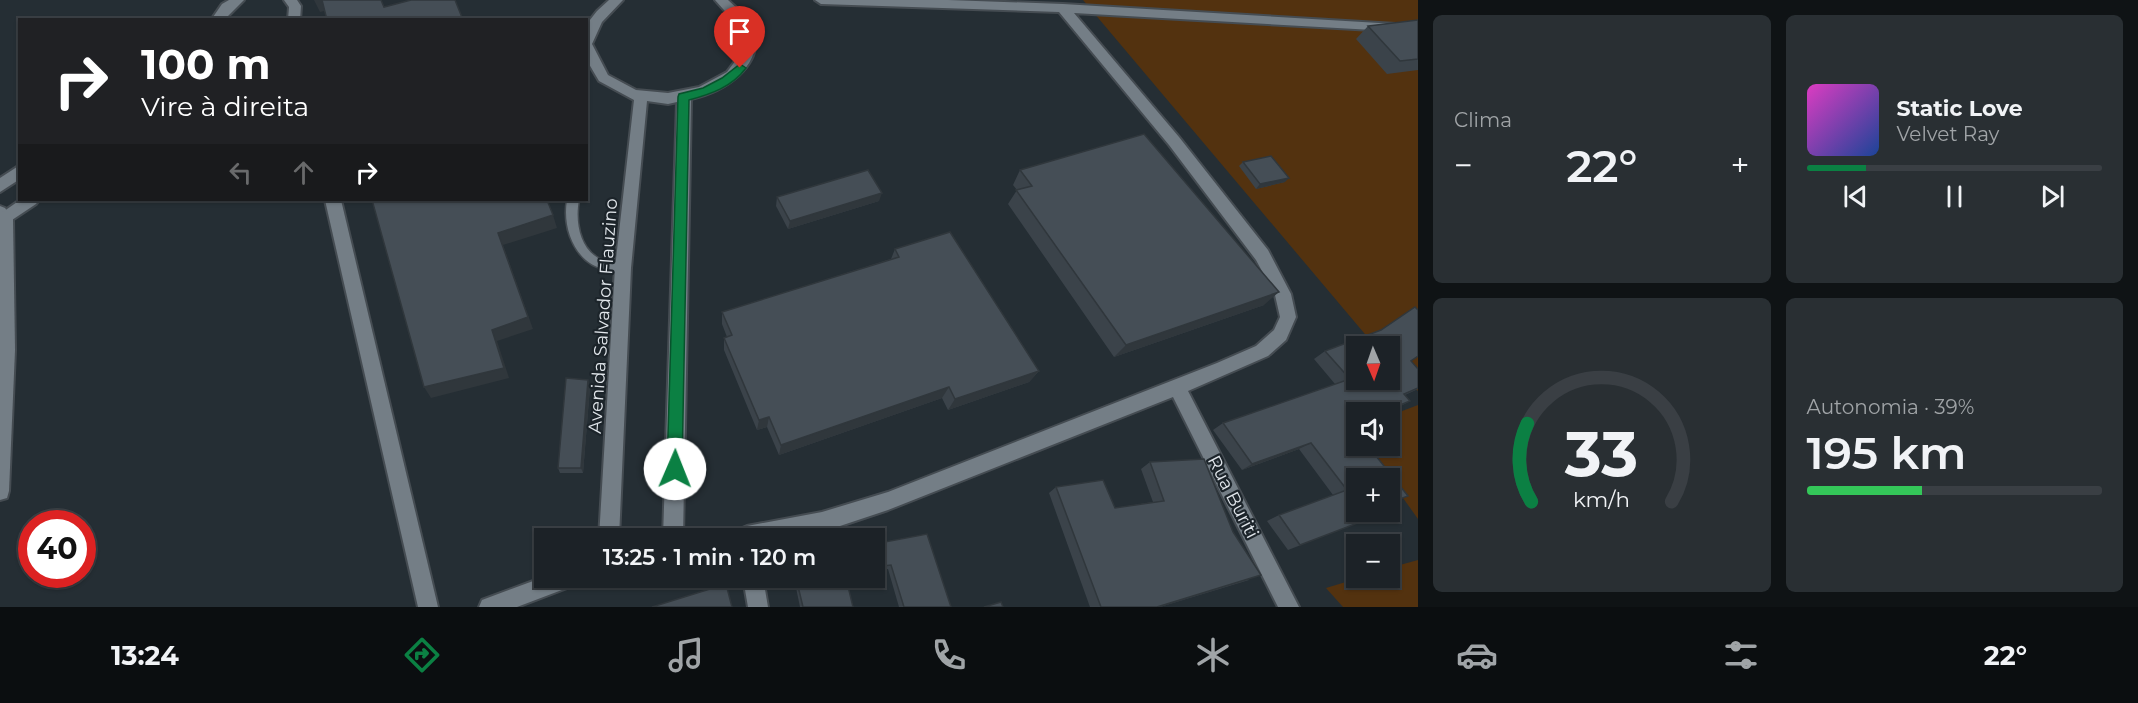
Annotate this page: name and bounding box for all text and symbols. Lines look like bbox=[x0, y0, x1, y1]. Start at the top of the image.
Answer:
pin bbox=[714, 6, 765, 68]
icon: arrive bbox=[723, 15, 756, 48]
text: 100 m bbox=[141, 38, 270, 90]
icon: right bbox=[42, 42, 120, 120]
text: Vire à direita bbox=[141, 90, 309, 123]
text: Static Love bbox=[1897, 95, 2023, 122]
text: Clima bbox=[1454, 108, 1512, 132]
text: Velvet Ray bbox=[1897, 122, 1999, 146]
text: 22° bbox=[1566, 138, 1637, 193]
text: − bbox=[1454, 145, 1473, 185]
text: + bbox=[1731, 145, 1750, 185]
icon: left bbox=[224, 156, 257, 189]
icon: ahead bbox=[287, 156, 320, 189]
icon: right bbox=[350, 156, 383, 189]
icon: previous bbox=[1839, 180, 1872, 213]
icon: pause bbox=[1938, 180, 1971, 213]
icon: next bbox=[2036, 180, 2069, 213]
street label: Avenida Salvador Flauzino bbox=[584, 198, 622, 434]
north arrow bbox=[1346, 336, 1400, 390]
map controls bbox=[1346, 336, 1400, 588]
text: Autonomia · 39% bbox=[1807, 395, 1974, 419]
button: sound bbox=[1346, 402, 1400, 456]
text: 33 bbox=[1564, 416, 1639, 492]
text: 195 km bbox=[1807, 425, 1966, 480]
position arrow bbox=[643, 437, 707, 501]
street label: Rua Buriti bbox=[1203, 452, 1263, 542]
button: + bbox=[1346, 468, 1400, 522]
text: km/h bbox=[1573, 486, 1630, 512]
speed limit sign: 40 bbox=[18, 510, 96, 588]
button: − bbox=[1346, 534, 1400, 588]
text: 13:25 · 1 min · 120 m bbox=[603, 544, 816, 571]
icon: directions bbox=[401, 634, 443, 676]
icon: music bbox=[665, 634, 707, 676]
icon: phone bbox=[928, 634, 970, 676]
icon: climate bbox=[1192, 634, 1234, 676]
icon: car bbox=[1456, 634, 1498, 676]
icon: filters bbox=[1720, 634, 1762, 676]
text: 13:24 bbox=[111, 639, 179, 672]
text: 22° bbox=[1984, 639, 2027, 672]

